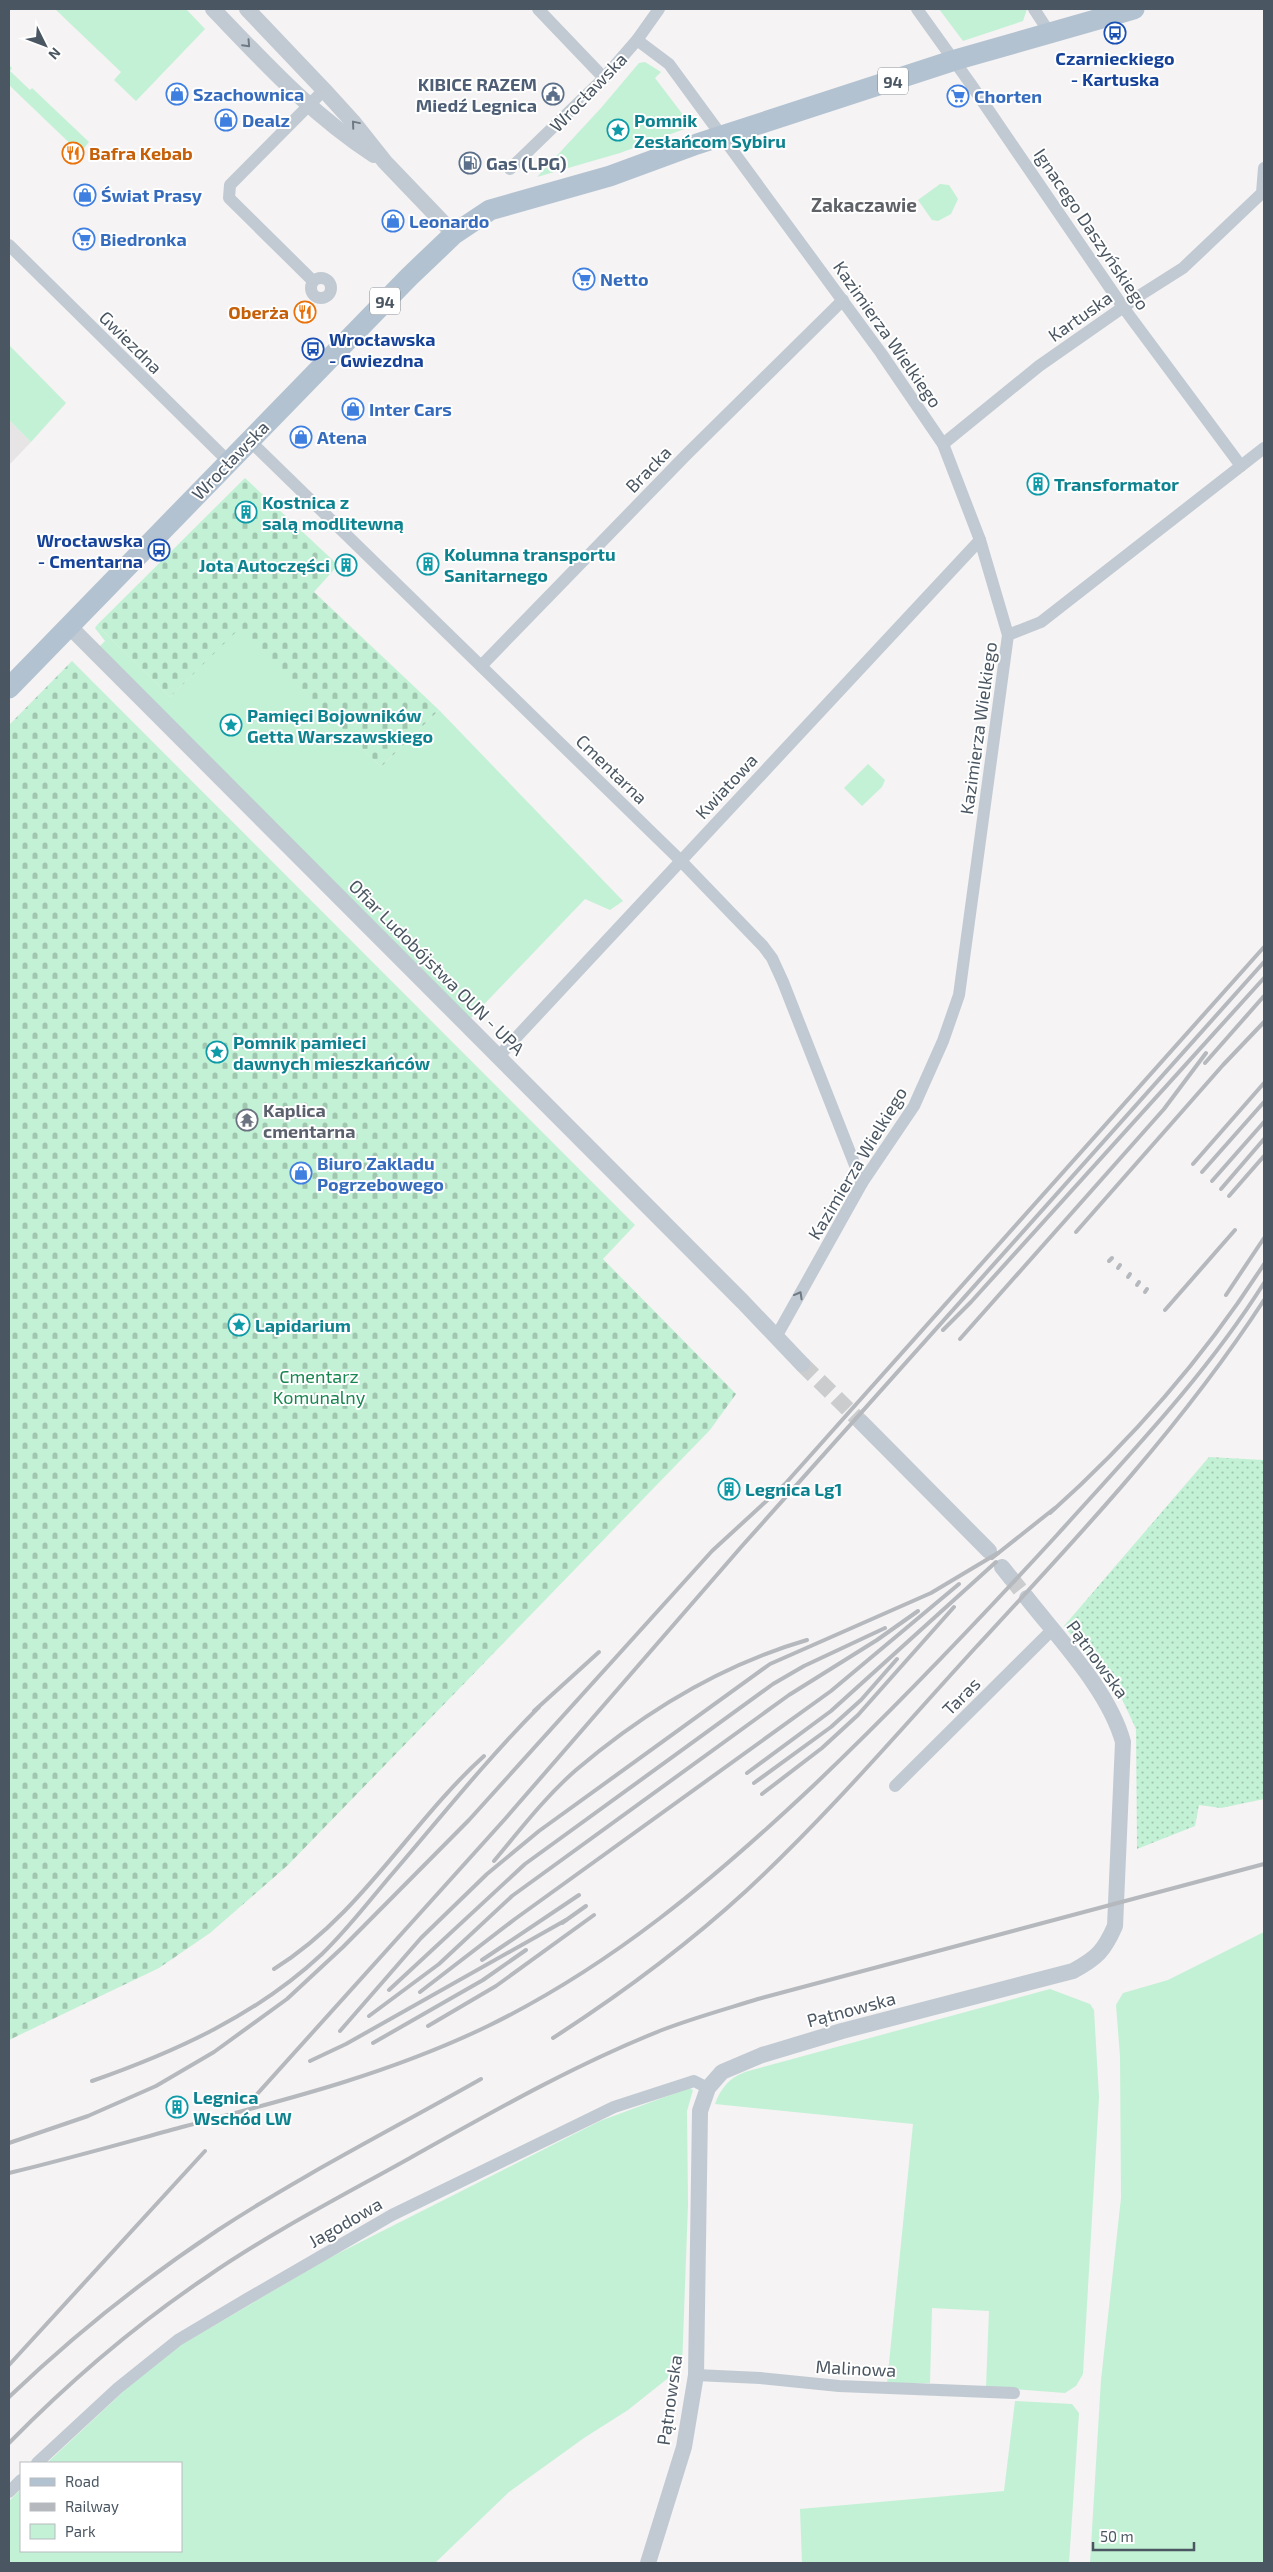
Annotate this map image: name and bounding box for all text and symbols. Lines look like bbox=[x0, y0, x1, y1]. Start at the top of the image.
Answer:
north arrow bbox=[20, 20, 70, 70]
bus stop icon: Czarnieckiego - Kartuska bbox=[1103, 21, 1127, 45]
one-way arrow bbox=[241, 38, 250, 47]
text: N bbox=[45, 45, 65, 63]
place label: Czarnieckiego - Kartuska bbox=[1055, 47, 1175, 90]
street label: Wrocławska bbox=[545, 48, 631, 136]
road number: 94 bbox=[878, 68, 908, 94]
place label: KIBICE RAZEM Miedź Legnica bbox=[416, 73, 537, 116]
shop icon: Szachownica bbox=[165, 82, 189, 106]
public building icon: KIBICE RAZEM Miedź Legnica bbox=[541, 82, 565, 106]
place label: Szachownica bbox=[193, 83, 304, 105]
supermarket icon: Chorten bbox=[946, 84, 970, 108]
place label: Chorten bbox=[974, 85, 1042, 107]
shop icon: Dealz bbox=[214, 108, 238, 132]
place label: Dealz bbox=[242, 109, 290, 131]
place label: Pomnik Zesłańcom Sybiru bbox=[634, 109, 786, 152]
place icon: Pomnik Zesłańcom Sybiru bbox=[606, 118, 630, 142]
one-way arrow bbox=[351, 120, 360, 129]
restaurant icon: Bafra Kebab bbox=[61, 141, 85, 165]
place label: Bafra Kebab bbox=[89, 142, 193, 164]
street label: Ignacego Daszyńskiego bbox=[1030, 144, 1154, 314]
fuel station icon: Gas (LPG) bbox=[458, 151, 482, 175]
place label: Gas (LPG) bbox=[486, 152, 567, 174]
shop icon: Świat Prasy bbox=[73, 183, 97, 207]
place label: Świat Prasy bbox=[101, 184, 203, 206]
district label: Zakaczawie bbox=[811, 193, 917, 216]
shop icon: Leonardo bbox=[381, 209, 405, 233]
place label: Leonardo bbox=[409, 210, 489, 232]
supermarket icon: Biedronka bbox=[72, 227, 96, 251]
place label: Biedronka bbox=[100, 228, 187, 250]
street label: Kazimierza Wielkiego bbox=[829, 256, 947, 412]
supermarket icon: Netto bbox=[572, 267, 596, 291]
place label: Netto bbox=[600, 268, 649, 290]
street label: Kartuska bbox=[1044, 286, 1116, 346]
road number: 94 bbox=[370, 288, 400, 314]
restaurant icon: Oberża bbox=[293, 300, 317, 324]
place label: Oberża bbox=[228, 301, 289, 323]
street label: Gwiezdna bbox=[95, 306, 167, 378]
place label: Wrocławska - Gwiezdna bbox=[329, 328, 436, 371]
bus stop icon: Wrocławska - Gwiezdna bbox=[301, 337, 325, 361]
shop icon: Inter Cars bbox=[341, 397, 365, 421]
place label: Inter Cars bbox=[369, 398, 452, 420]
street label: Wrocławska bbox=[187, 416, 273, 504]
shop icon: Atena bbox=[289, 425, 313, 449]
place label: Atena bbox=[317, 426, 367, 448]
street label: Bracka bbox=[621, 441, 675, 497]
building icon: Transformator bbox=[1026, 472, 1050, 496]
place label: Transformator bbox=[1054, 473, 1179, 495]
place label: Kostnica z salą modlitewną bbox=[262, 491, 404, 534]
building icon: Kostnica z salą modlitewną bbox=[234, 500, 258, 524]
place label: Wrocławska - Cmentarna bbox=[36, 529, 143, 572]
bus stop icon: Wrocławska - Cmentarna bbox=[147, 538, 171, 562]
place label: Kolumna transportu Sanitarnego bbox=[444, 543, 616, 586]
building icon: Kolumna transportu Sanitarnego bbox=[416, 552, 440, 576]
building icon: Jota Autoczęści bbox=[334, 553, 358, 577]
place label: Jota Autoczęści bbox=[199, 554, 330, 576]
street label: Kazimierza Wielkiego bbox=[955, 640, 1001, 816]
place label: Pamięci Bojowników Getta Warszawskiego bbox=[247, 704, 433, 747]
place icon: Pamięci Bojowników Getta Warszawskiego bbox=[219, 713, 243, 737]
street label: Cmentarna bbox=[572, 730, 652, 808]
street label: Kwiatowa bbox=[690, 749, 762, 823]
street label: Ofiar Ludobójstwa OUN - UPA bbox=[345, 875, 530, 1060]
place label: Pomnik pamieci dawnych mieszkańców bbox=[233, 1031, 431, 1074]
place icon: Pomnik pamieci dawnych mieszkańców bbox=[205, 1040, 229, 1064]
street label: Kazimierza Wielkiego bbox=[803, 1083, 911, 1243]
place label: Kaplica cmentarna bbox=[263, 1099, 355, 1142]
temple icon: Kaplica cmentarna bbox=[235, 1108, 259, 1132]
place label: Biuro Zakladu Pogrzebowego bbox=[317, 1152, 444, 1195]
shop icon: Biuro Zakladu Pogrzebowego bbox=[289, 1161, 313, 1185]
one-way arrow bbox=[793, 1291, 803, 1300]
place icon: Lapidarium bbox=[227, 1313, 251, 1337]
place label: Lapidarium bbox=[255, 1314, 351, 1336]
park label: Cmentarz Komunalny bbox=[273, 1365, 366, 1408]
building icon: Legnica Lg1 bbox=[717, 1477, 741, 1501]
place label: Legnica Lg1 bbox=[745, 1478, 842, 1500]
street label: Pątnowska bbox=[1062, 1616, 1134, 1702]
street label: Taras bbox=[937, 1672, 985, 1720]
street label: Pątnowska bbox=[804, 1987, 898, 2031]
place label: Legnica Wschód LW bbox=[193, 2086, 292, 2129]
building icon: Legnica Wschód LW bbox=[165, 2095, 189, 2119]
street label: Jagodowa bbox=[304, 2192, 386, 2252]
street label: Pątnowska bbox=[652, 2353, 686, 2447]
street label: Malinowa bbox=[815, 2355, 897, 2381]
legend bbox=[20, 2462, 182, 2552]
text: Road bbox=[65, 2472, 100, 2490]
text: Railway bbox=[65, 2497, 119, 2515]
scale bar bbox=[1093, 2520, 1194, 2552]
text: Park bbox=[65, 2522, 96, 2540]
text: 50 m bbox=[1100, 2527, 1134, 2545]

